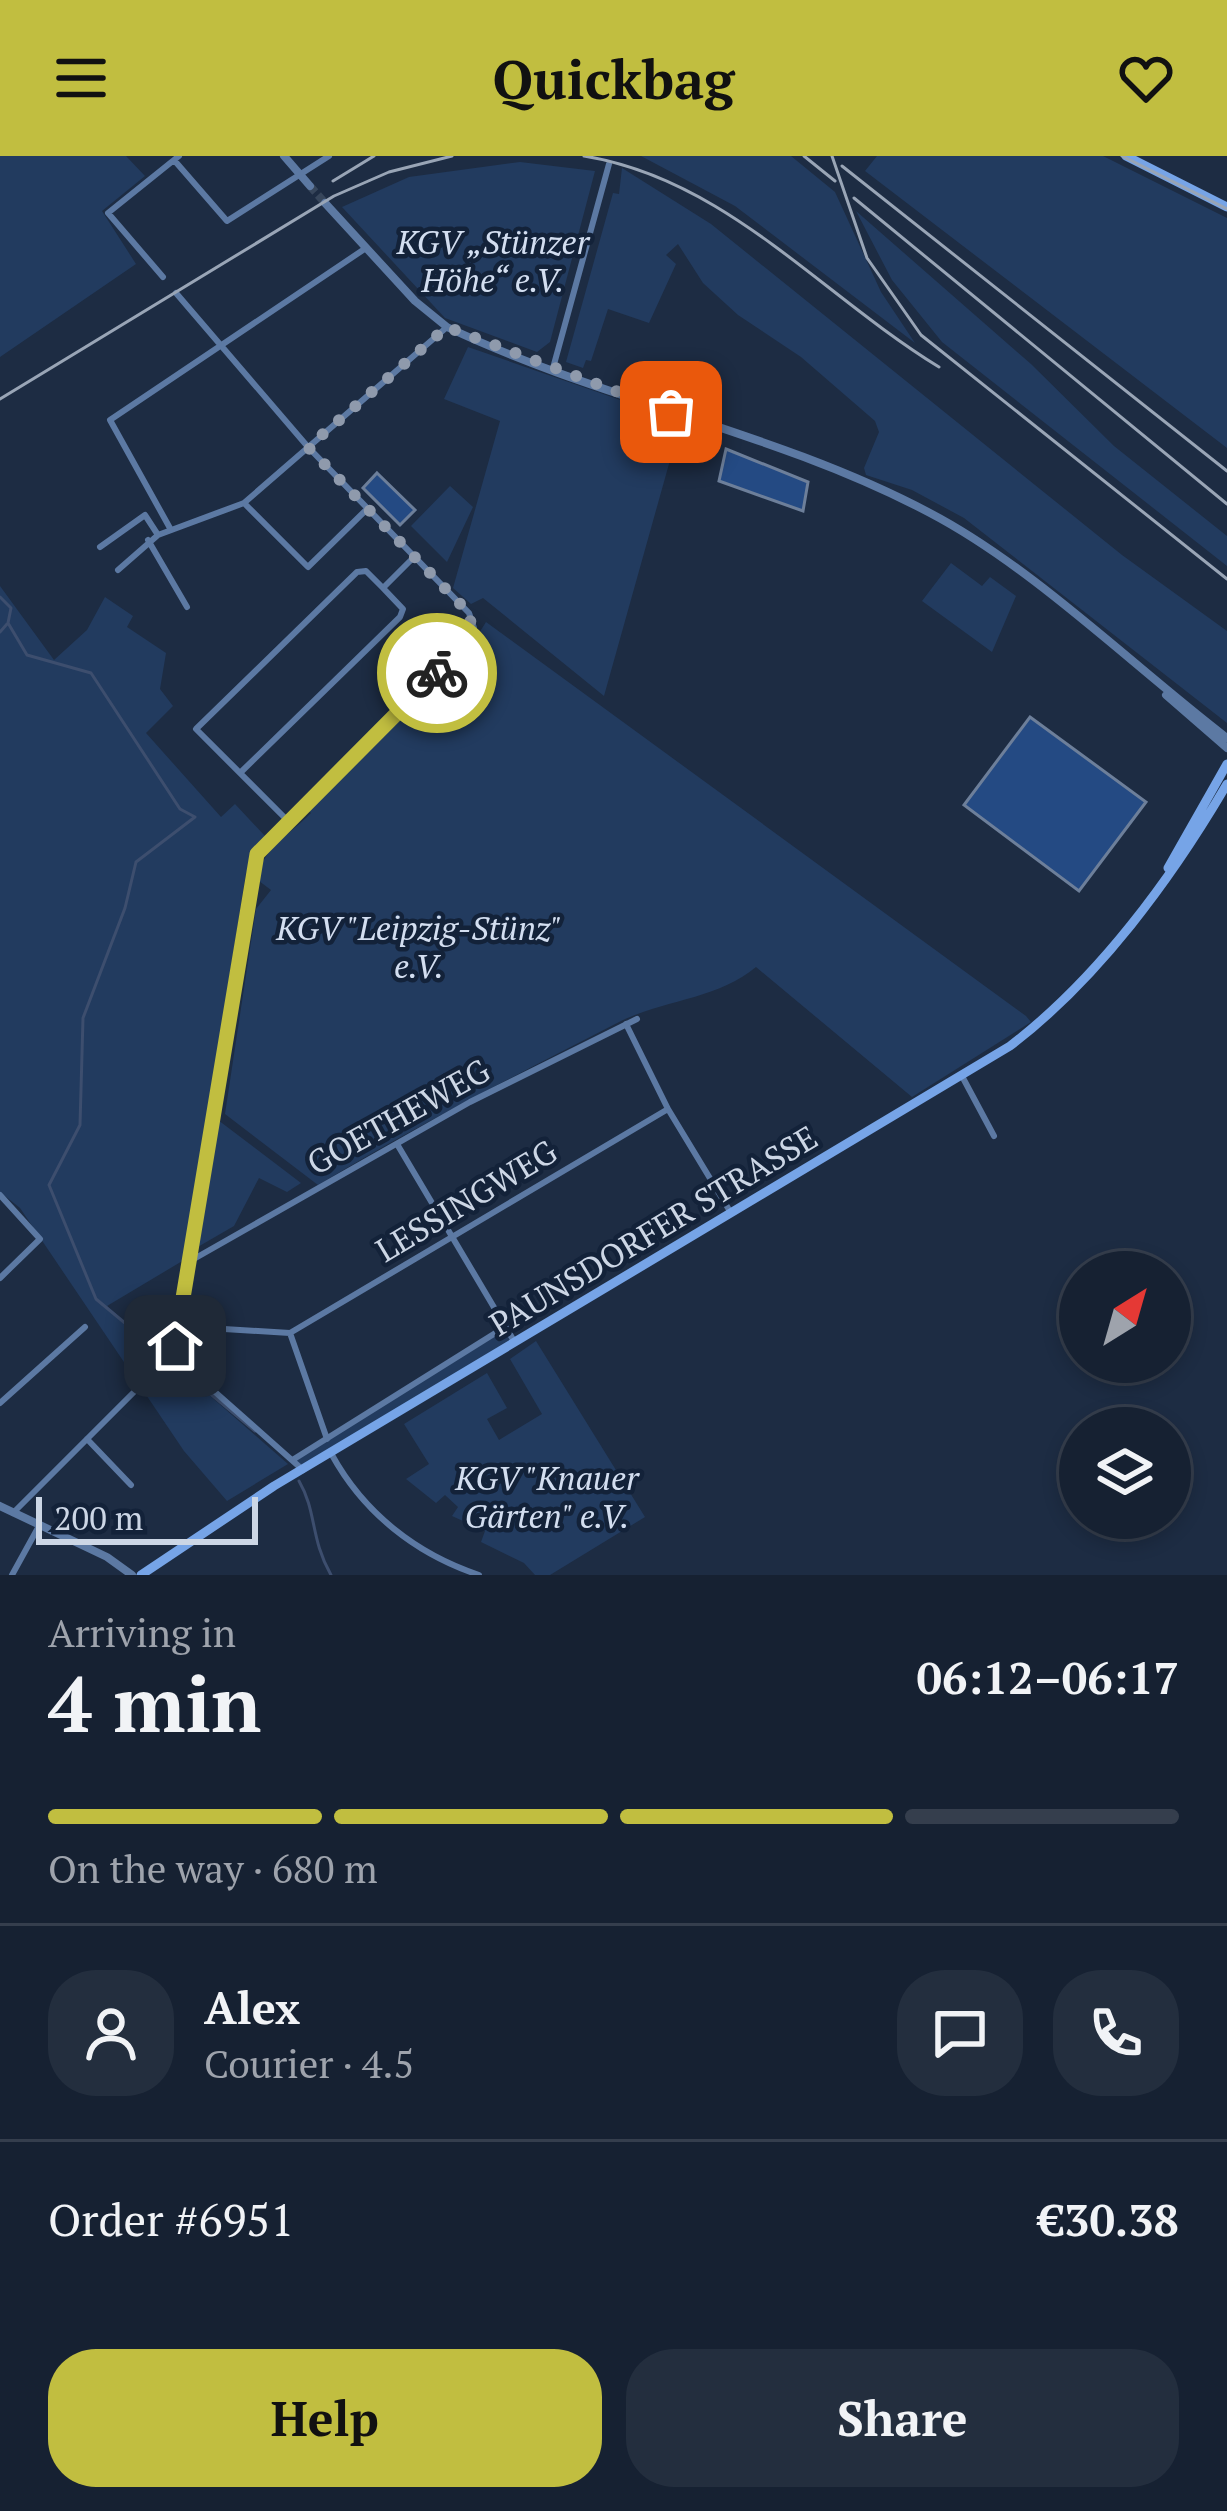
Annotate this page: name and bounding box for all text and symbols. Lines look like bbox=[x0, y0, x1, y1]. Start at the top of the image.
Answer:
text: Quickbag bbox=[492, 43, 735, 114]
icon: menu bbox=[48, 45, 114, 111]
icon: heart bbox=[1113, 45, 1179, 111]
park label: KGV „Stünzer Höhe“ e.V. bbox=[396, 220, 591, 301]
pin bbox=[620, 361, 722, 463]
icon: bag bbox=[638, 379, 704, 445]
courier bbox=[377, 613, 497, 733]
icon: bike bbox=[404, 640, 470, 706]
park label: KGV "Leipzig-Stünz" e.V. bbox=[275, 906, 562, 987]
street label: GOETHEWEG bbox=[299, 1048, 497, 1184]
street label: PAUNSDORFER STRASSE bbox=[481, 1115, 825, 1345]
street label: LESSINGWEG bbox=[368, 1129, 565, 1271]
north arrow bbox=[1059, 1251, 1191, 1383]
map controls bbox=[1059, 1251, 1191, 1539]
pin bbox=[124, 1295, 226, 1397]
icon: home bbox=[142, 1313, 208, 1379]
button: layers bbox=[1059, 1407, 1191, 1539]
park label: KGV "Knauer Gärten" e.V. bbox=[454, 1456, 640, 1537]
scale bar bbox=[36, 1491, 258, 1544]
text: 200 m bbox=[54, 1496, 143, 1539]
text: Arriving in bbox=[48, 1606, 236, 1658]
text: 06:12–06:17 bbox=[917, 1647, 1179, 1707]
text: 4 min bbox=[48, 1651, 261, 1754]
text: On the way · 680 m bbox=[48, 1842, 378, 1894]
button: person bbox=[48, 1970, 174, 2096]
button: chat bbox=[897, 1970, 1023, 2096]
button: phone bbox=[1053, 1970, 1179, 2096]
text: Alex bbox=[204, 1977, 300, 2037]
text: Courier · 4.5 bbox=[204, 2037, 414, 2089]
text: Order #6951 bbox=[48, 2189, 294, 2249]
text: €30.38 bbox=[1039, 2189, 1179, 2249]
button: Help bbox=[48, 2349, 602, 2487]
button: Share bbox=[626, 2349, 1179, 2487]

